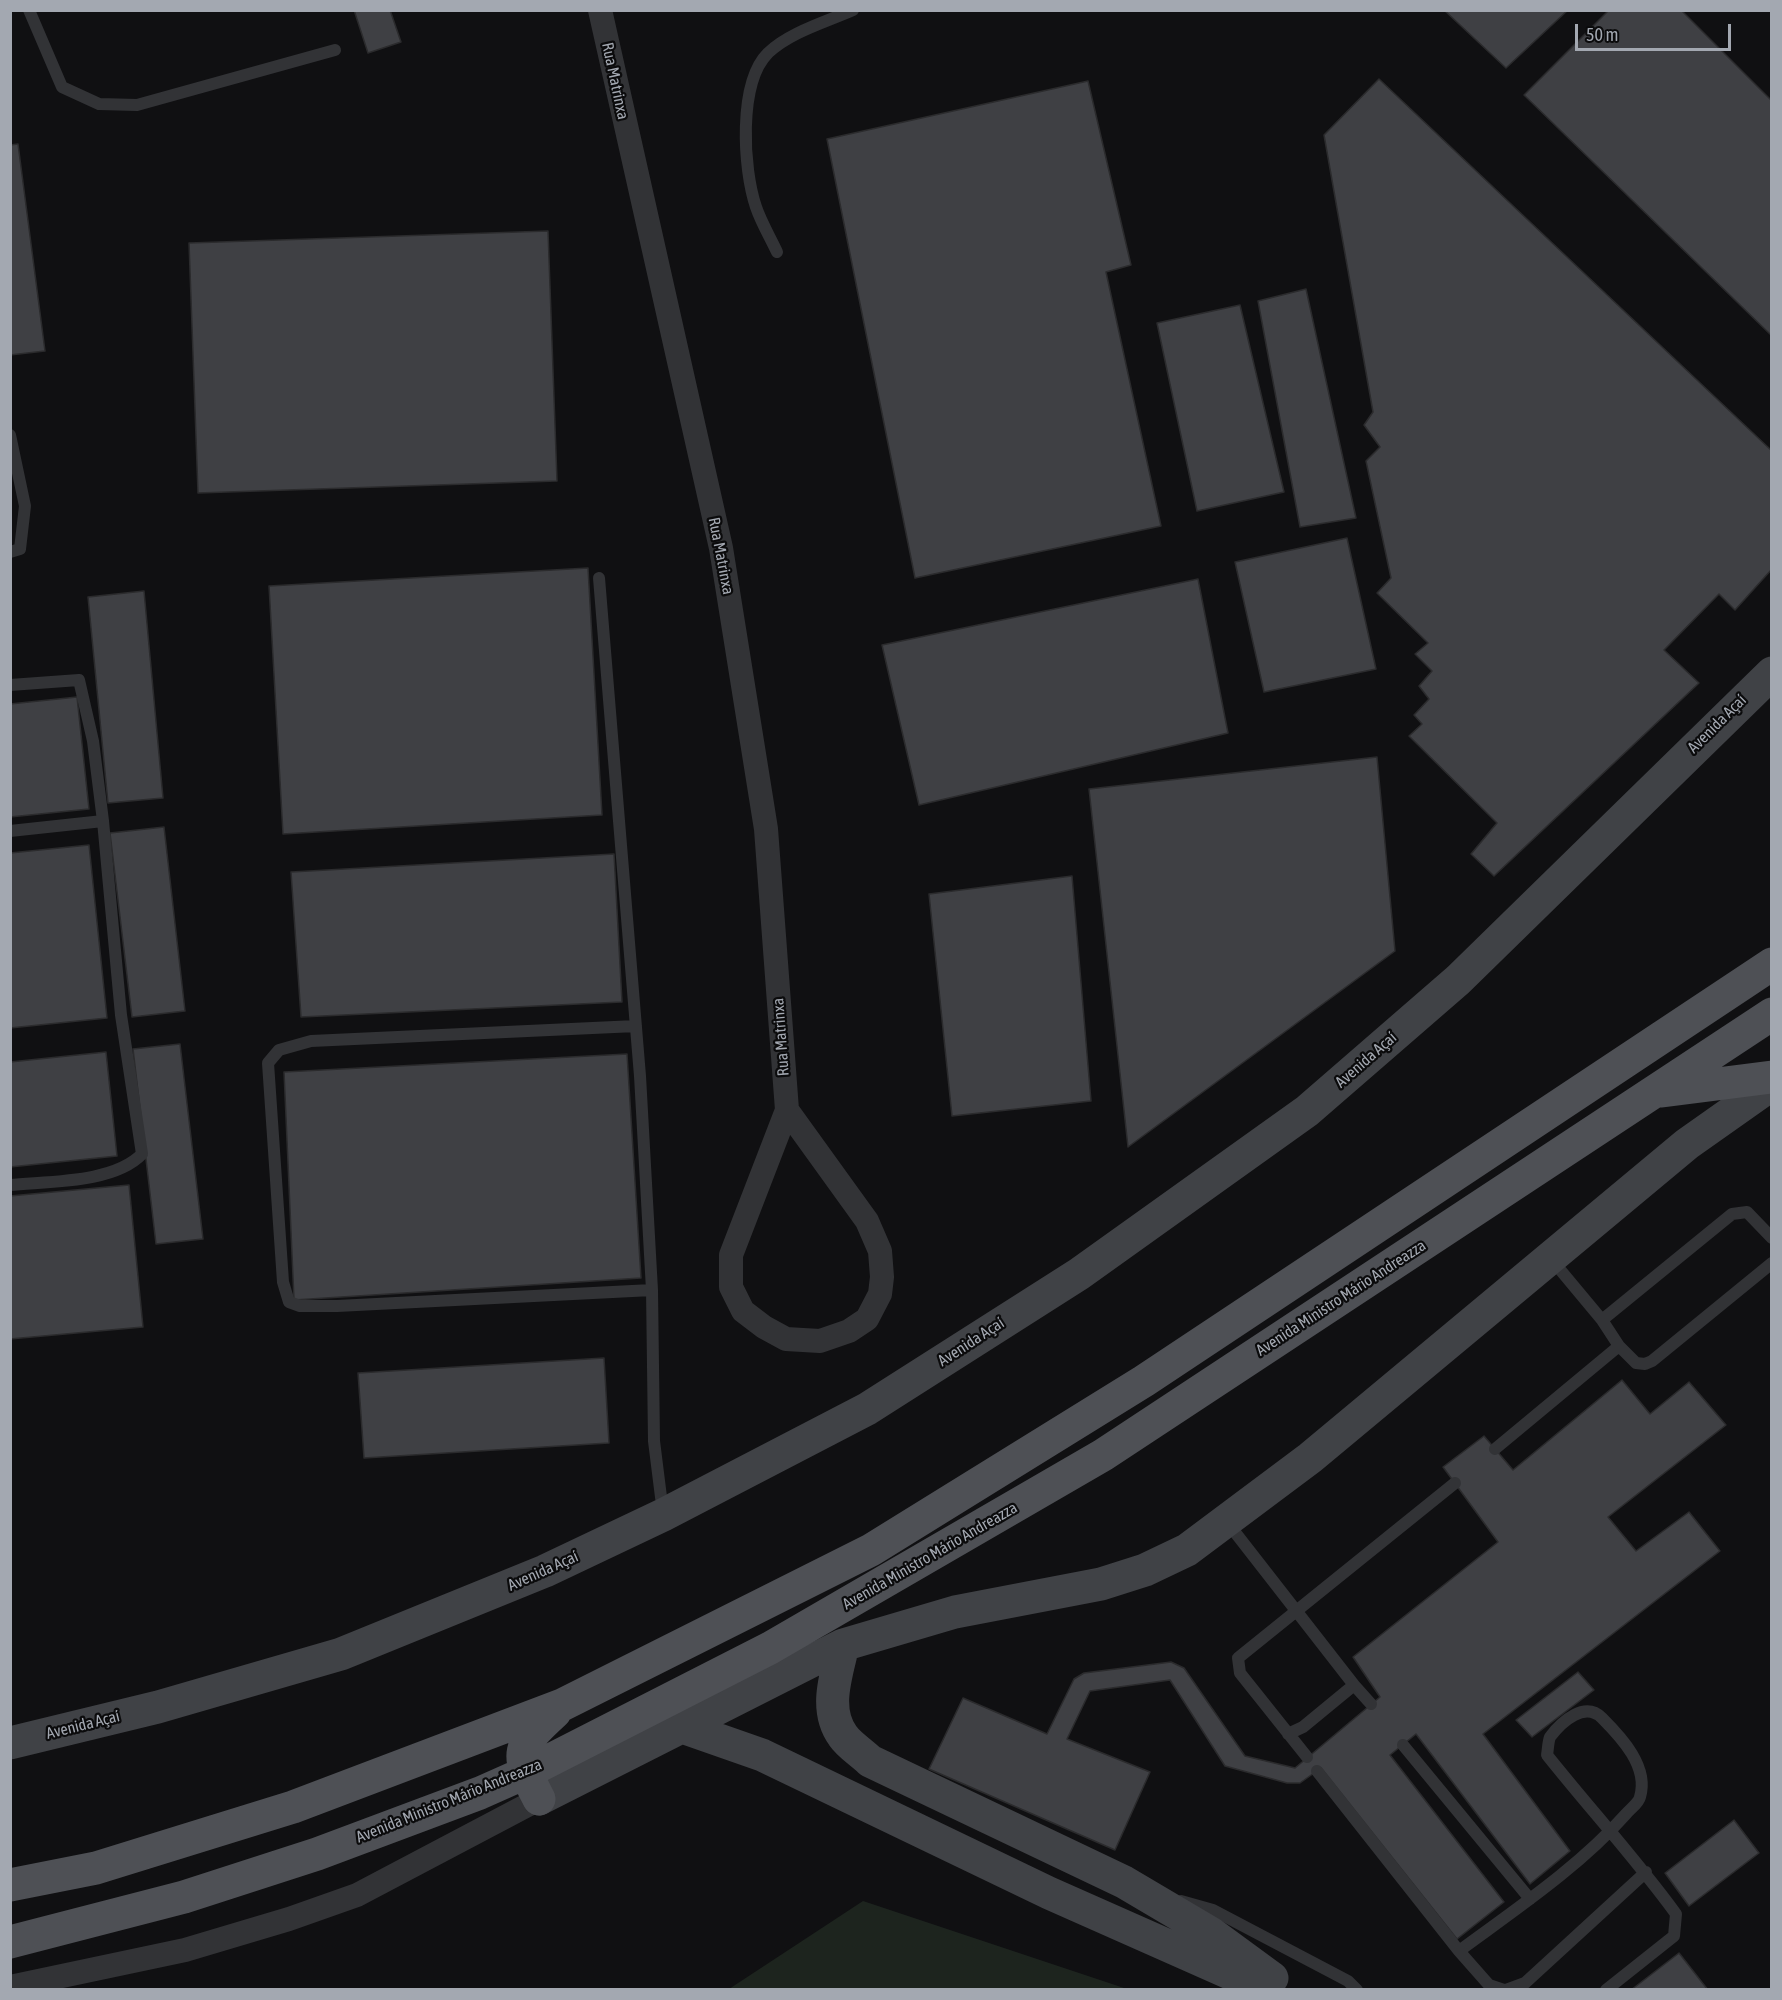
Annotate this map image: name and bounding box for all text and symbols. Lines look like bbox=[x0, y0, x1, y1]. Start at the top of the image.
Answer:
scale bar bbox=[1578, 12, 1734, 50]
text: 50 m bbox=[1586, 24, 1618, 45]
street label: Rua Matrinxa bbox=[597, 41, 633, 121]
street label: Rua Matrinxa bbox=[704, 516, 738, 596]
street label: Avenida Açaí bbox=[1684, 691, 1750, 757]
street label: Rua Matrinxa bbox=[769, 997, 793, 1077]
street label: Avenida Açaí bbox=[1331, 1028, 1401, 1092]
street label: Avenida Ministro Mário Andreazza bbox=[1253, 1236, 1429, 1360]
street label: Avenida Açaí bbox=[934, 1314, 1008, 1370]
street label: Avenida Ministro Mário Andreazza bbox=[839, 1498, 1021, 1614]
street label: Avenida Açaí bbox=[505, 1547, 581, 1595]
street label: Avenida Açaí bbox=[44, 1707, 122, 1743]
street label: Avenida Ministro Mário Andreazza bbox=[353, 1755, 545, 1847]

